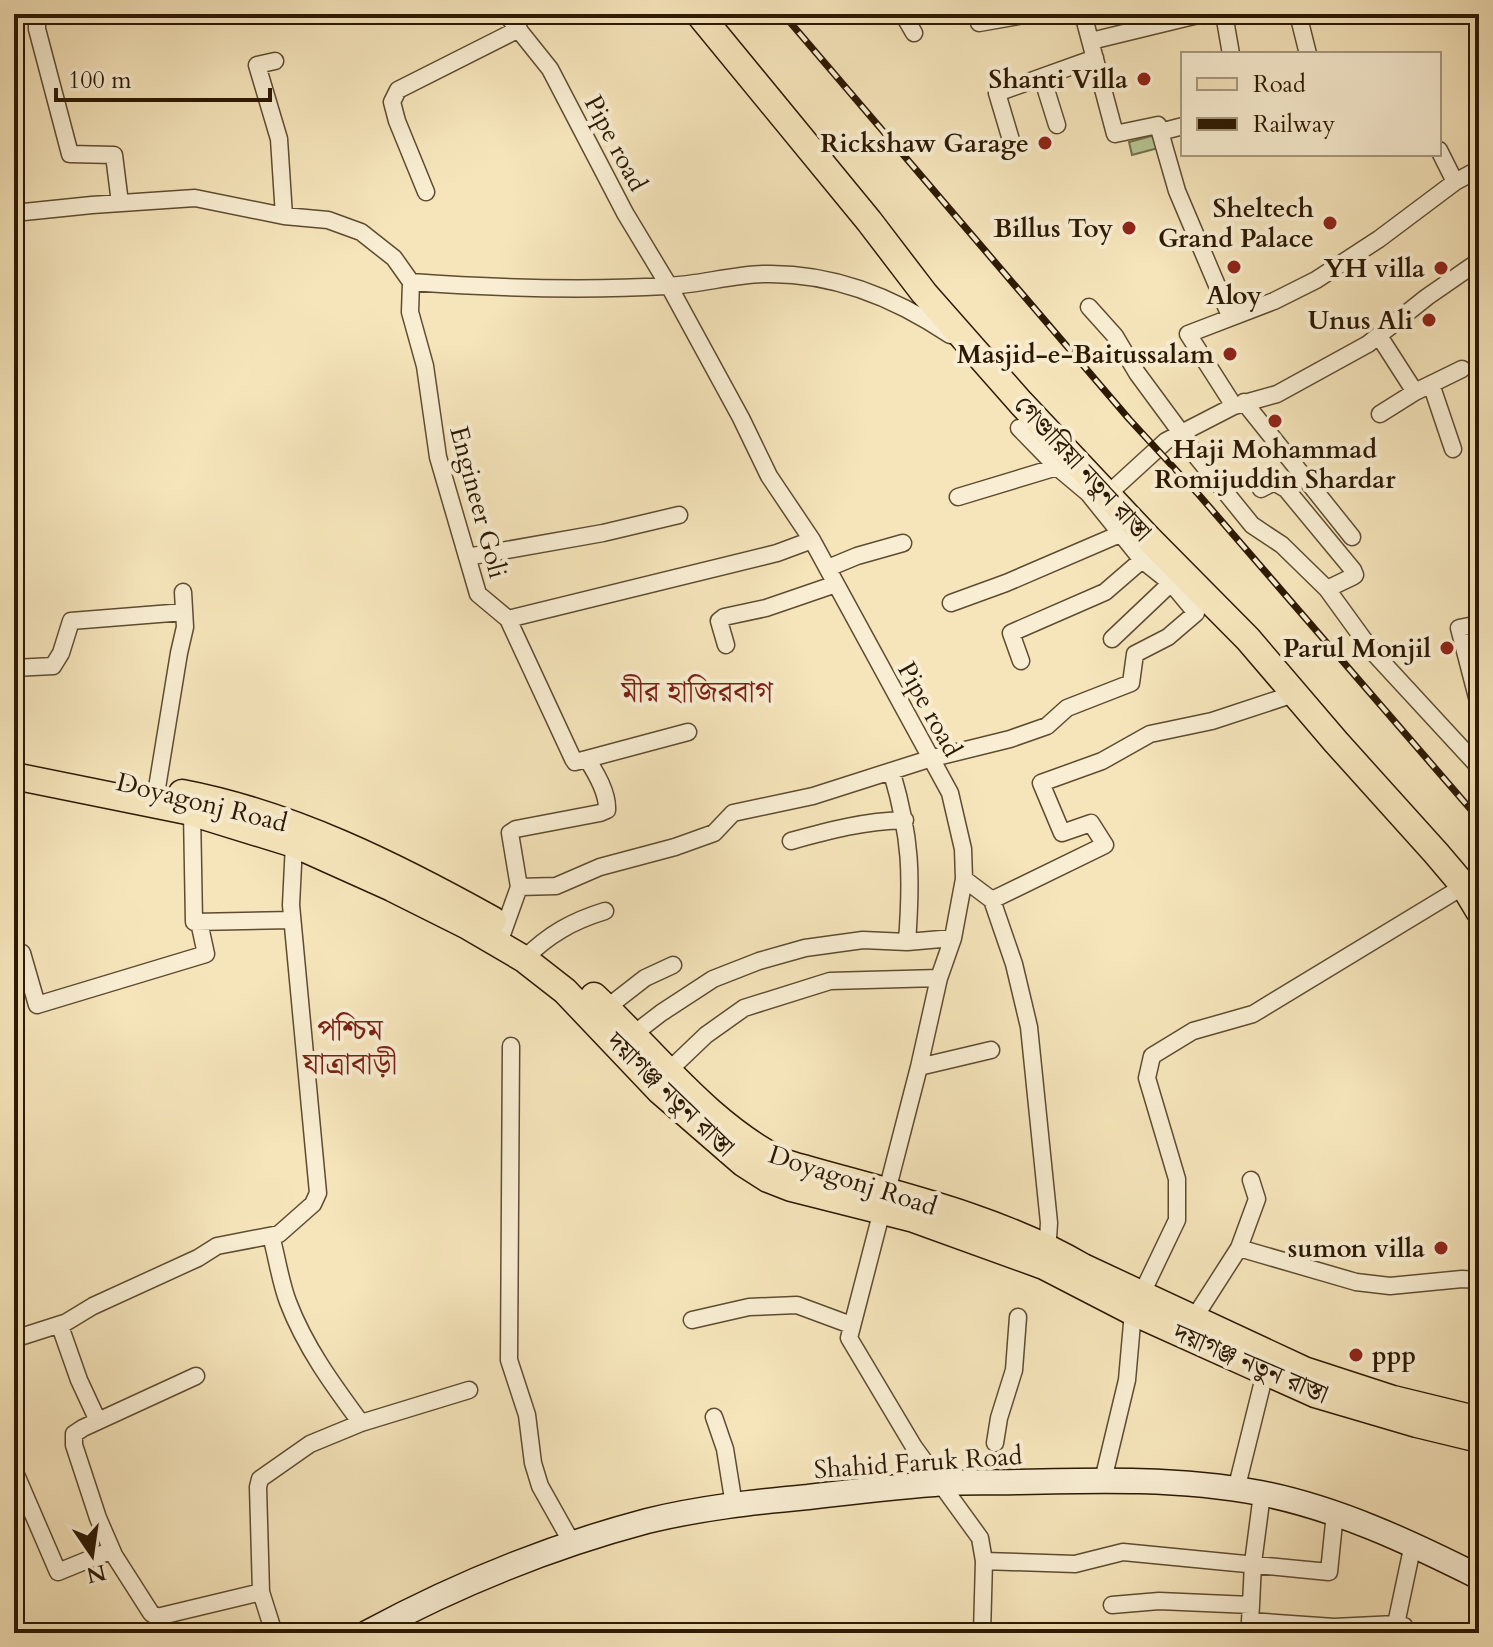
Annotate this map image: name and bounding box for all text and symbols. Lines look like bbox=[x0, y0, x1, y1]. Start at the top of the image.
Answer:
scale bar bbox=[56, 52, 270, 102]
legend bbox=[1181, 52, 1441, 156]
place label: Shanti Villa bbox=[989, 62, 1128, 97]
text: 100 m bbox=[68, 64, 132, 97]
text: Road bbox=[1253, 68, 1306, 101]
marker: Shanti Villa bbox=[1135, 70, 1153, 88]
street label: Pipe road bbox=[576, 89, 655, 197]
text: Railway bbox=[1253, 108, 1335, 141]
place label: Rickshaw Garage bbox=[820, 126, 1029, 161]
marker: Rickshaw Garage bbox=[1036, 134, 1054, 152]
place label: Sheltech Grand Palace bbox=[1158, 191, 1314, 256]
place label: Billus Toy bbox=[994, 211, 1113, 246]
marker: Sheltech Grand Palace bbox=[1321, 214, 1339, 232]
marker: Billus Toy bbox=[1120, 219, 1138, 237]
place label: YH villa bbox=[1324, 251, 1425, 286]
marker: Aloy bbox=[1225, 258, 1243, 276]
marker: YH villa bbox=[1432, 259, 1450, 277]
place label: Aloy bbox=[1206, 278, 1262, 313]
place label: Unus Ali bbox=[1308, 303, 1413, 338]
marker: Unus Ali bbox=[1420, 311, 1438, 329]
place label: Masjid-e-Baitussalam bbox=[957, 337, 1214, 372]
marker: Masjid-e-Baitussalam bbox=[1221, 345, 1239, 363]
street label: গেণ্ডারিয়া নতুন রাস্তা bbox=[1006, 388, 1159, 549]
marker: Haji Mohammad Romijuddin Shardar bbox=[1266, 412, 1284, 430]
street label: Engineer Goli bbox=[441, 422, 516, 582]
place label: Haji Mohammad Romijuddin Shardar bbox=[1154, 432, 1396, 497]
place label: Parul Monjil bbox=[1283, 631, 1431, 666]
marker: Parul Monjil bbox=[1438, 639, 1456, 657]
street label: Pipe road bbox=[889, 655, 970, 763]
district label: মীর হাজিরবাগ bbox=[620, 672, 774, 713]
street label: Doyagonj Road bbox=[113, 764, 291, 841]
district label: পশ্চিম যাত্রাবাড়ী bbox=[302, 1010, 397, 1085]
street label: দয়াগঞ্জ নতুন রাস্তা bbox=[598, 1024, 742, 1164]
street label: Doyagonj Road bbox=[764, 1137, 942, 1224]
place label: sumon villa bbox=[1288, 1231, 1425, 1266]
marker: sumon villa bbox=[1432, 1239, 1450, 1257]
street label: দয়াগঞ্জ নতুন রাস্তা bbox=[1167, 1315, 1334, 1412]
place label: ppp bbox=[1372, 1338, 1416, 1373]
marker: ppp bbox=[1347, 1346, 1365, 1364]
street label: Shahid Faruk Road bbox=[813, 1438, 1024, 1487]
north arrow bbox=[52, 1515, 132, 1595]
text: N bbox=[84, 1557, 109, 1590]

